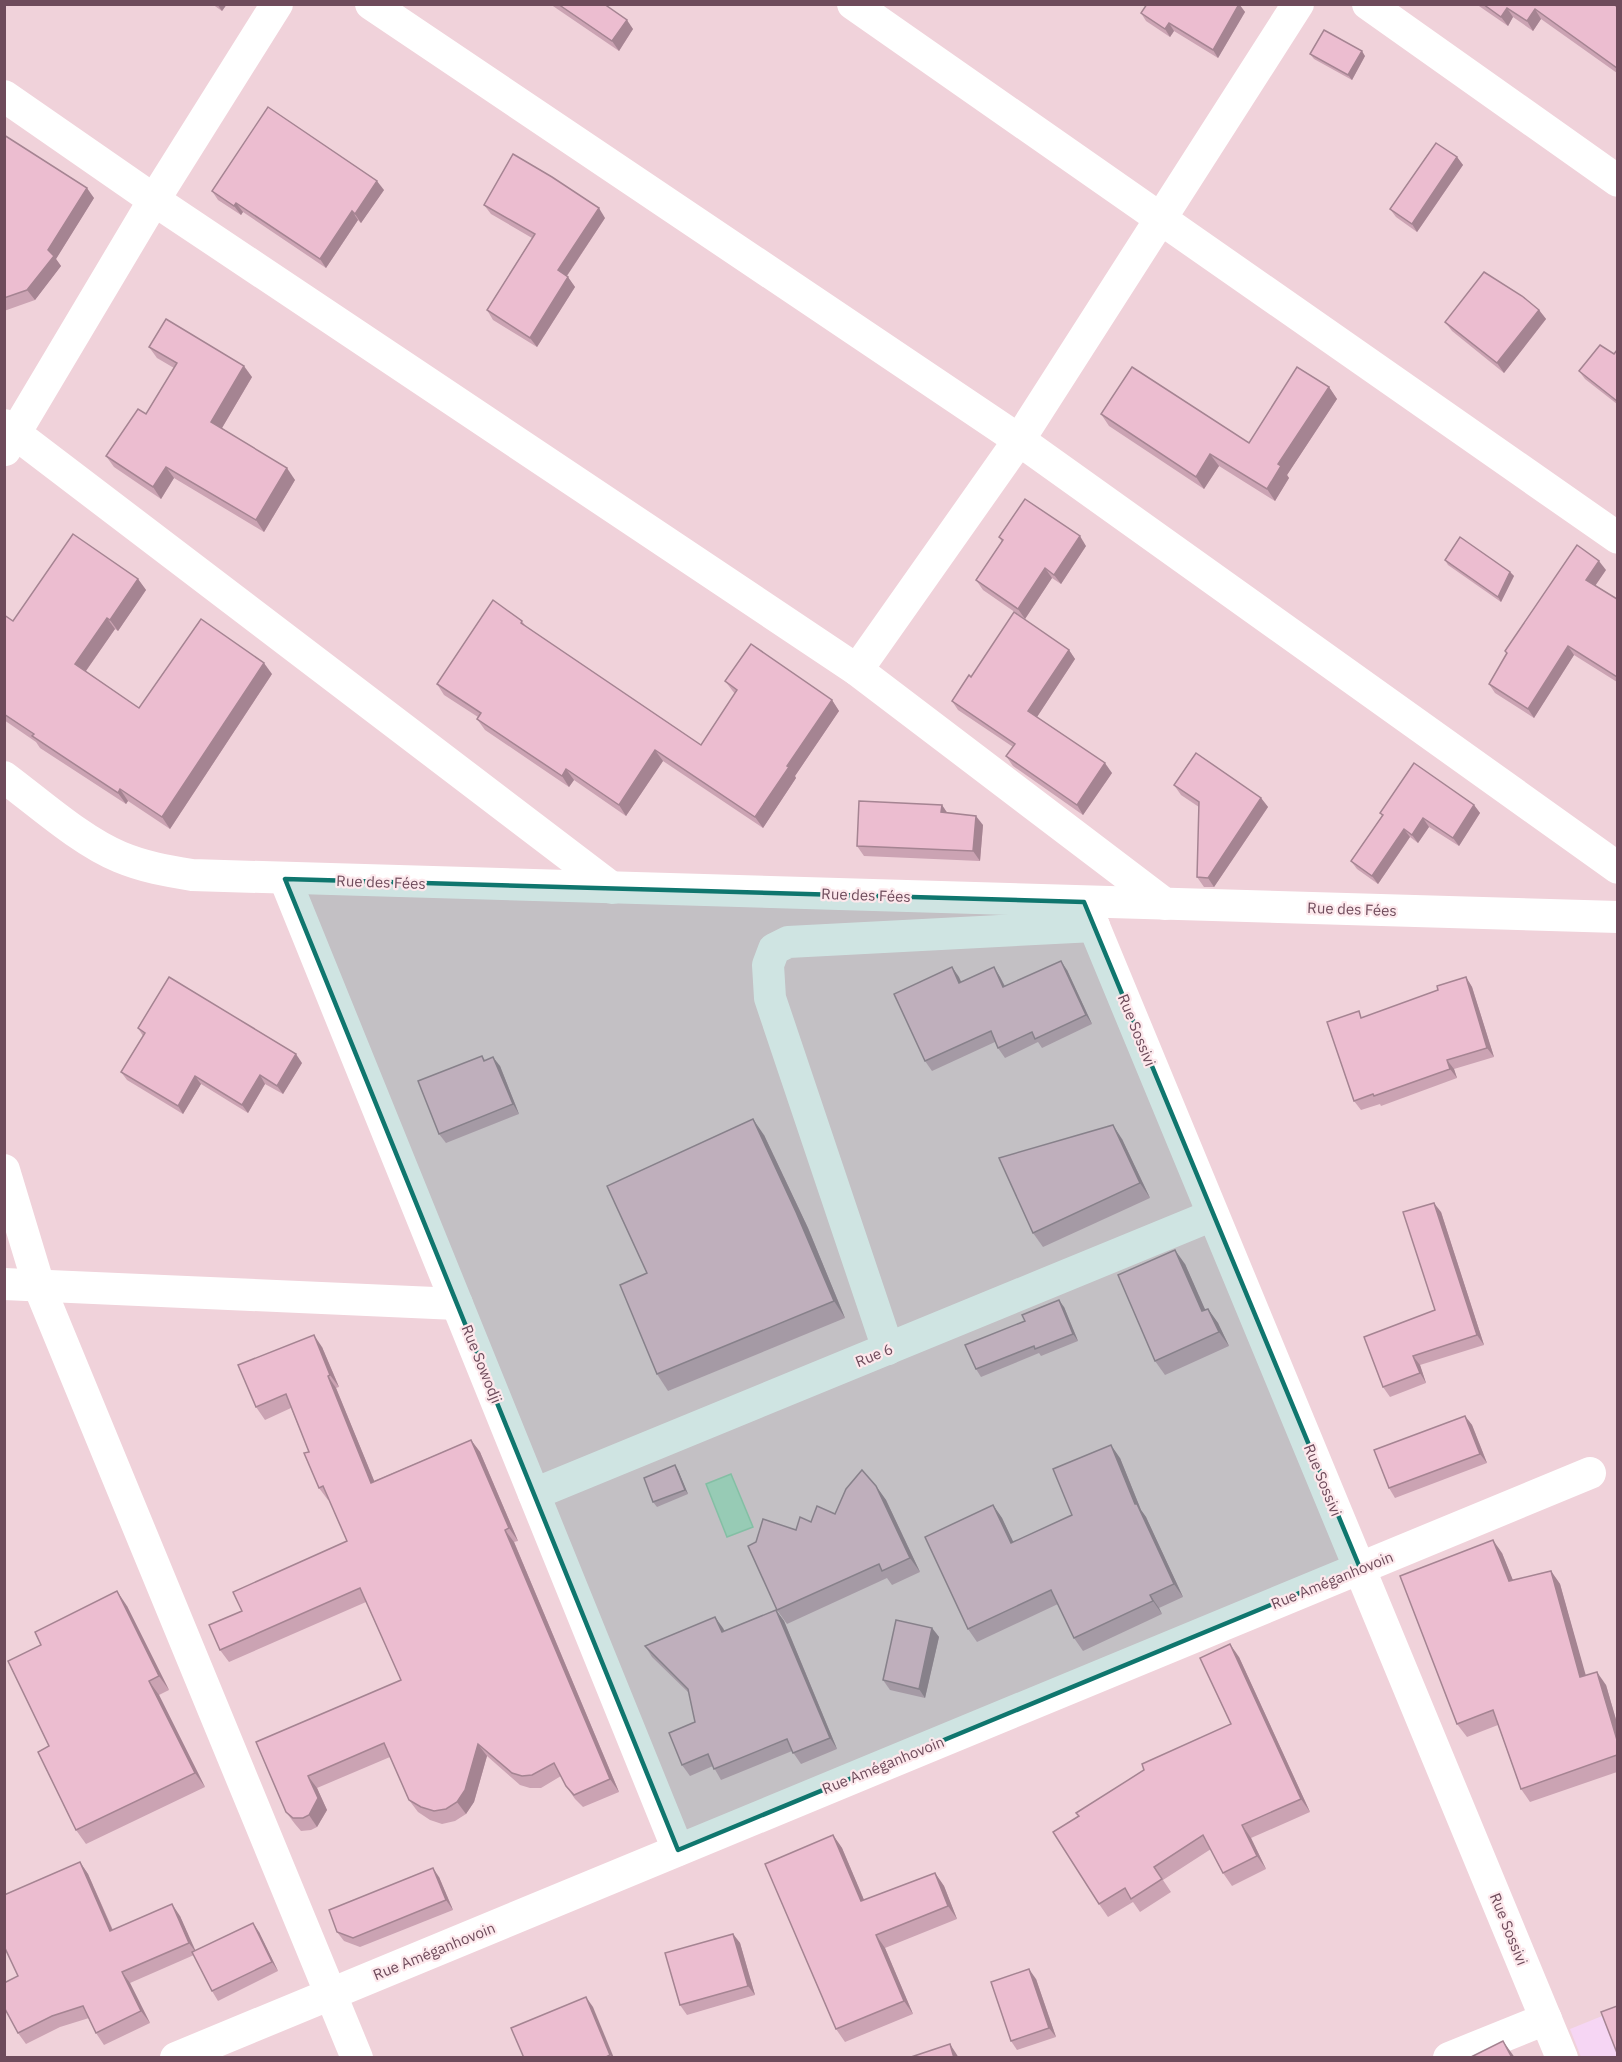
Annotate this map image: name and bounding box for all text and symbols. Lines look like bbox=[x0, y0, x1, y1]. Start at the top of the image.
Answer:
street label: Rue des Fées bbox=[336, 871, 426, 893]
street label: Rue des Fées bbox=[821, 884, 911, 906]
street label: Rue des Fées bbox=[1307, 898, 1397, 920]
street label: Rue Sossivi bbox=[1114, 991, 1160, 1069]
street label: Rue Sowodji bbox=[458, 1322, 506, 1406]
street label: Rue 6 bbox=[852, 1339, 896, 1371]
street label: Rue Sossivi bbox=[1300, 1441, 1346, 1519]
street label: Rue Améganhovoin bbox=[1268, 1547, 1396, 1613]
street label: Rue Améganhovoin bbox=[819, 1732, 947, 1798]
street label: Rue Sossivi bbox=[1486, 1890, 1532, 1968]
street label: Rue Améganhovoin bbox=[370, 1918, 498, 1984]

